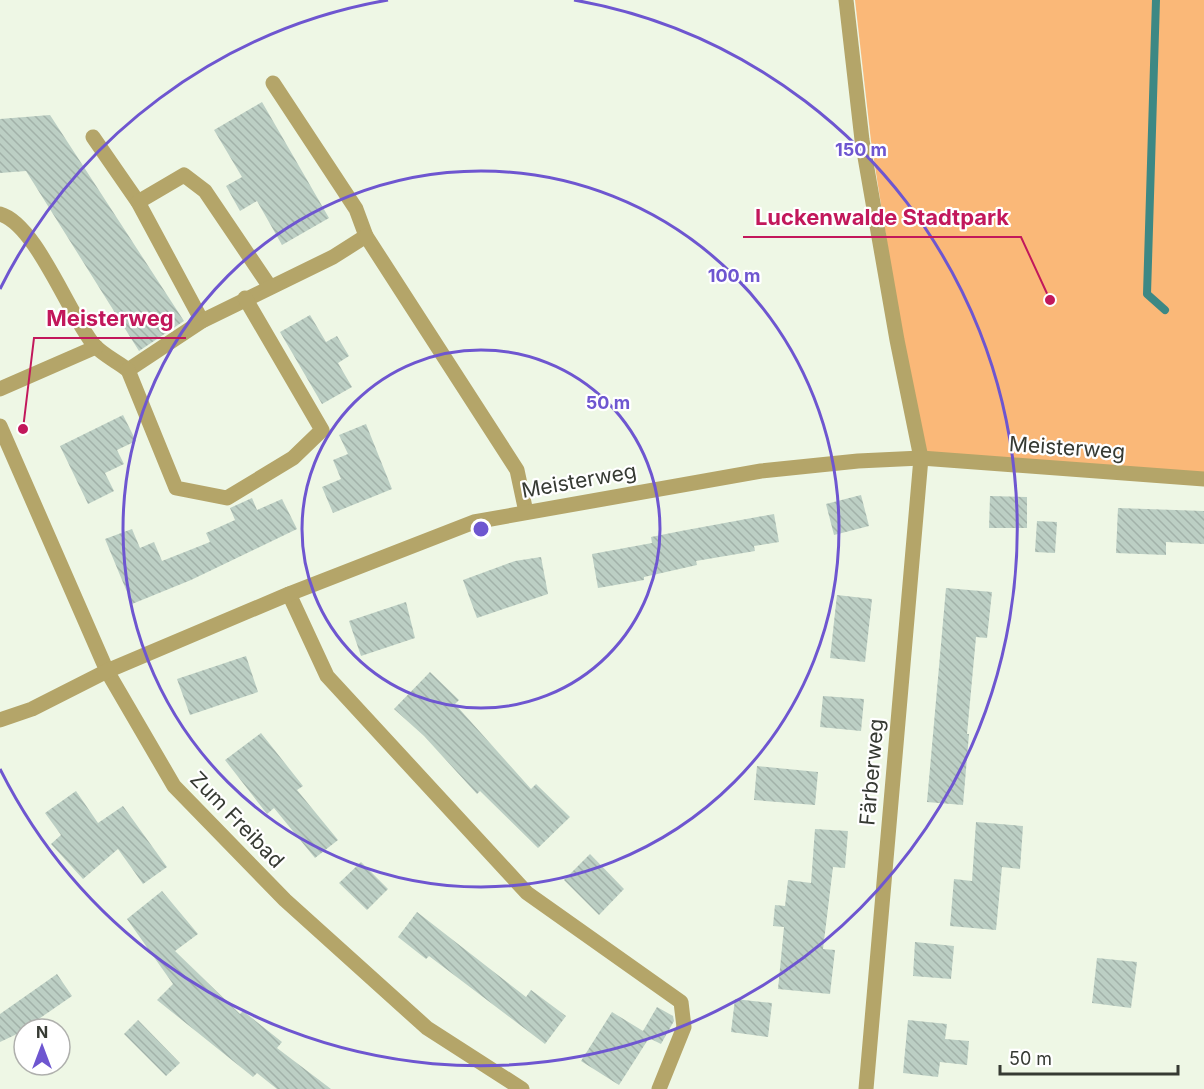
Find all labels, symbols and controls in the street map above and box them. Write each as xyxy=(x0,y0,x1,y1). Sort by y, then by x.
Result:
text: 150 m xyxy=(835,139,887,160)
callout: Luckenwalde Stadtpark xyxy=(743,197,1021,237)
text: Luckenwalde Stadtpark xyxy=(755,204,1009,230)
text: 100 m xyxy=(708,265,760,286)
callout: Meisterweg xyxy=(34,298,186,338)
text: Meisterweg xyxy=(46,305,174,331)
text: 50 m xyxy=(586,392,630,413)
street label: Meisterweg xyxy=(1008,431,1126,464)
street label: Meisterweg xyxy=(519,458,638,503)
centre of rings xyxy=(471,519,491,539)
street label: Färberweg xyxy=(854,718,889,826)
street label: Zum Freibad xyxy=(185,766,290,873)
north arrow xyxy=(12,1017,72,1077)
text: N xyxy=(36,1022,48,1042)
scale bar xyxy=(1000,1038,1178,1076)
text: 50 m xyxy=(1009,1048,1052,1069)

